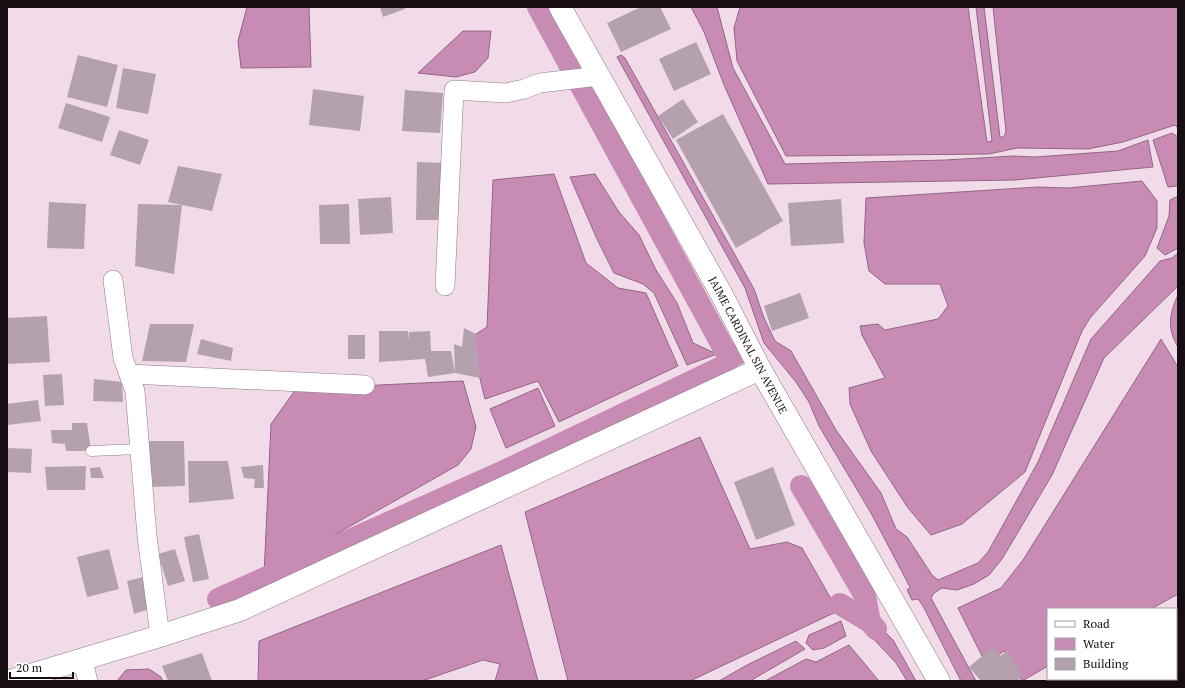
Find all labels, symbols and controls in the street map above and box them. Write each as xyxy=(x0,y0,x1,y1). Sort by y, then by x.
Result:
street label: JAIME CARDINAL SIN AVENUE xyxy=(706,274,790,416)
legend xyxy=(1047,608,1177,680)
text: Road xyxy=(1083,616,1110,631)
text: Water xyxy=(1083,636,1115,651)
scale bar xyxy=(10,654,73,680)
text: Building xyxy=(1083,656,1129,671)
text: 20 m xyxy=(16,660,43,675)

